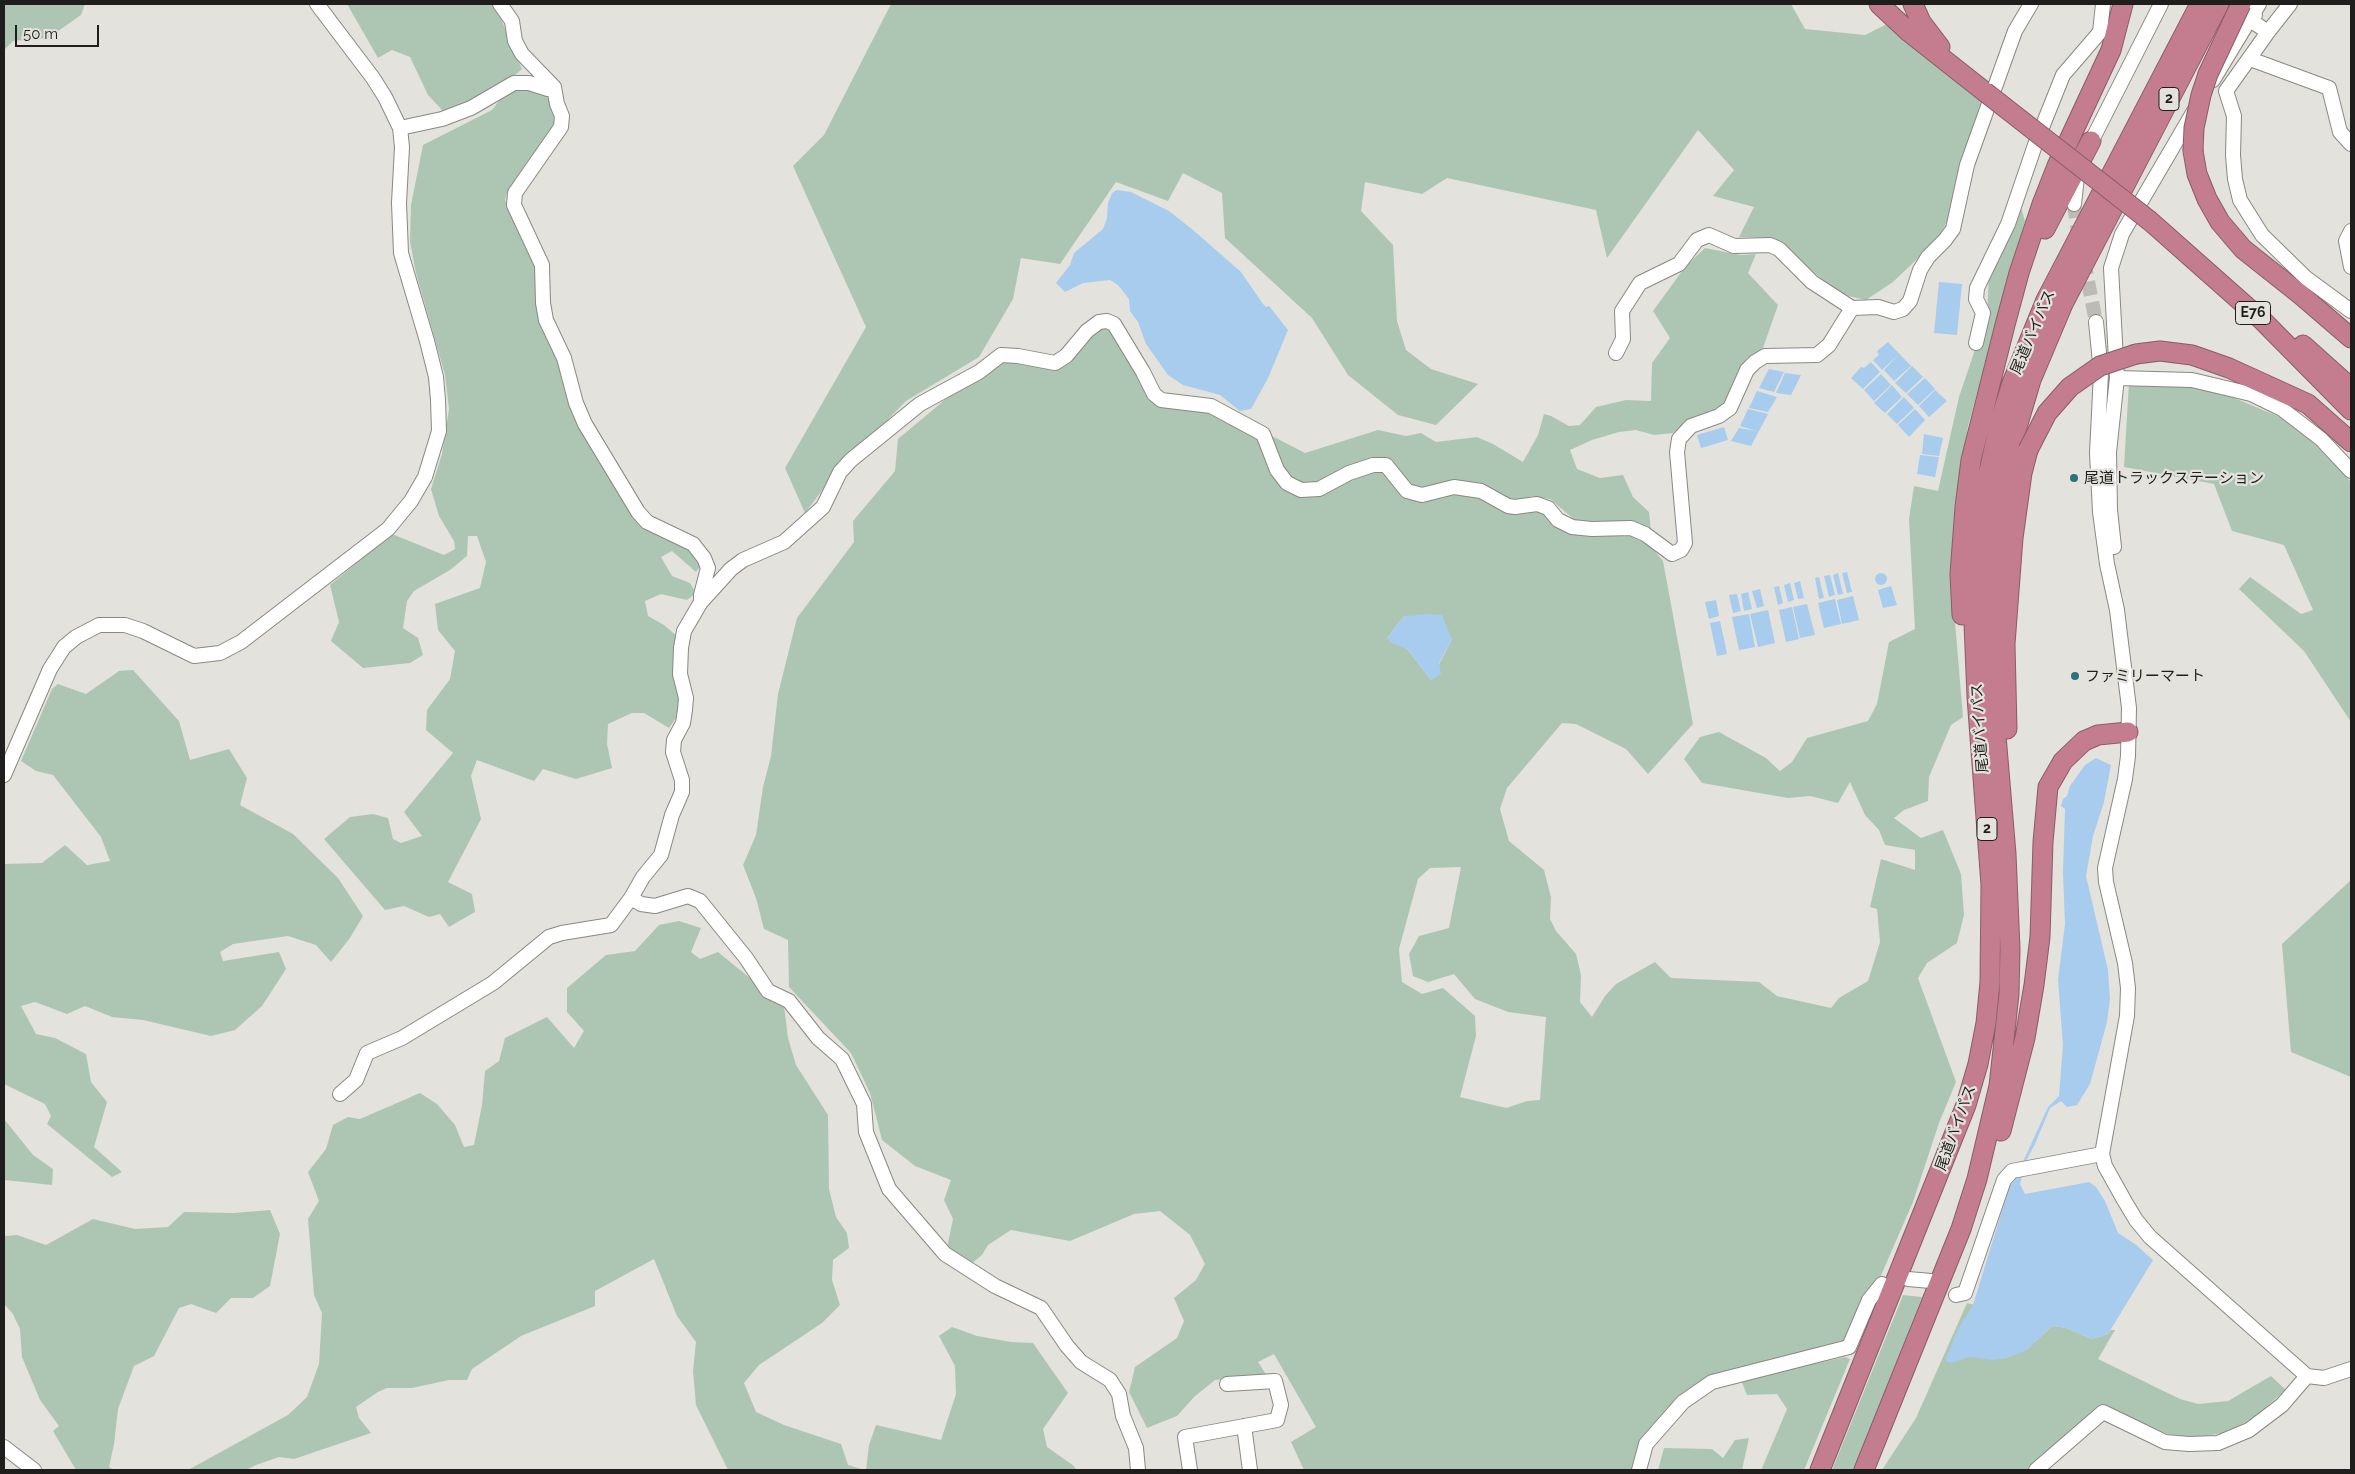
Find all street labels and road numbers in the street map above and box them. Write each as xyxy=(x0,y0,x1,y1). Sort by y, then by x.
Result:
road number: 2 xyxy=(2159,88,2179,110)
street label: 尾道バイパス xyxy=(2007,287,2059,377)
road number: E76 xyxy=(2236,302,2270,324)
street label: 尾道バイパス xyxy=(1968,682,1992,774)
road number: 2 xyxy=(1977,818,1997,841)
street label: 尾道バイパス xyxy=(1932,1083,1980,1173)

